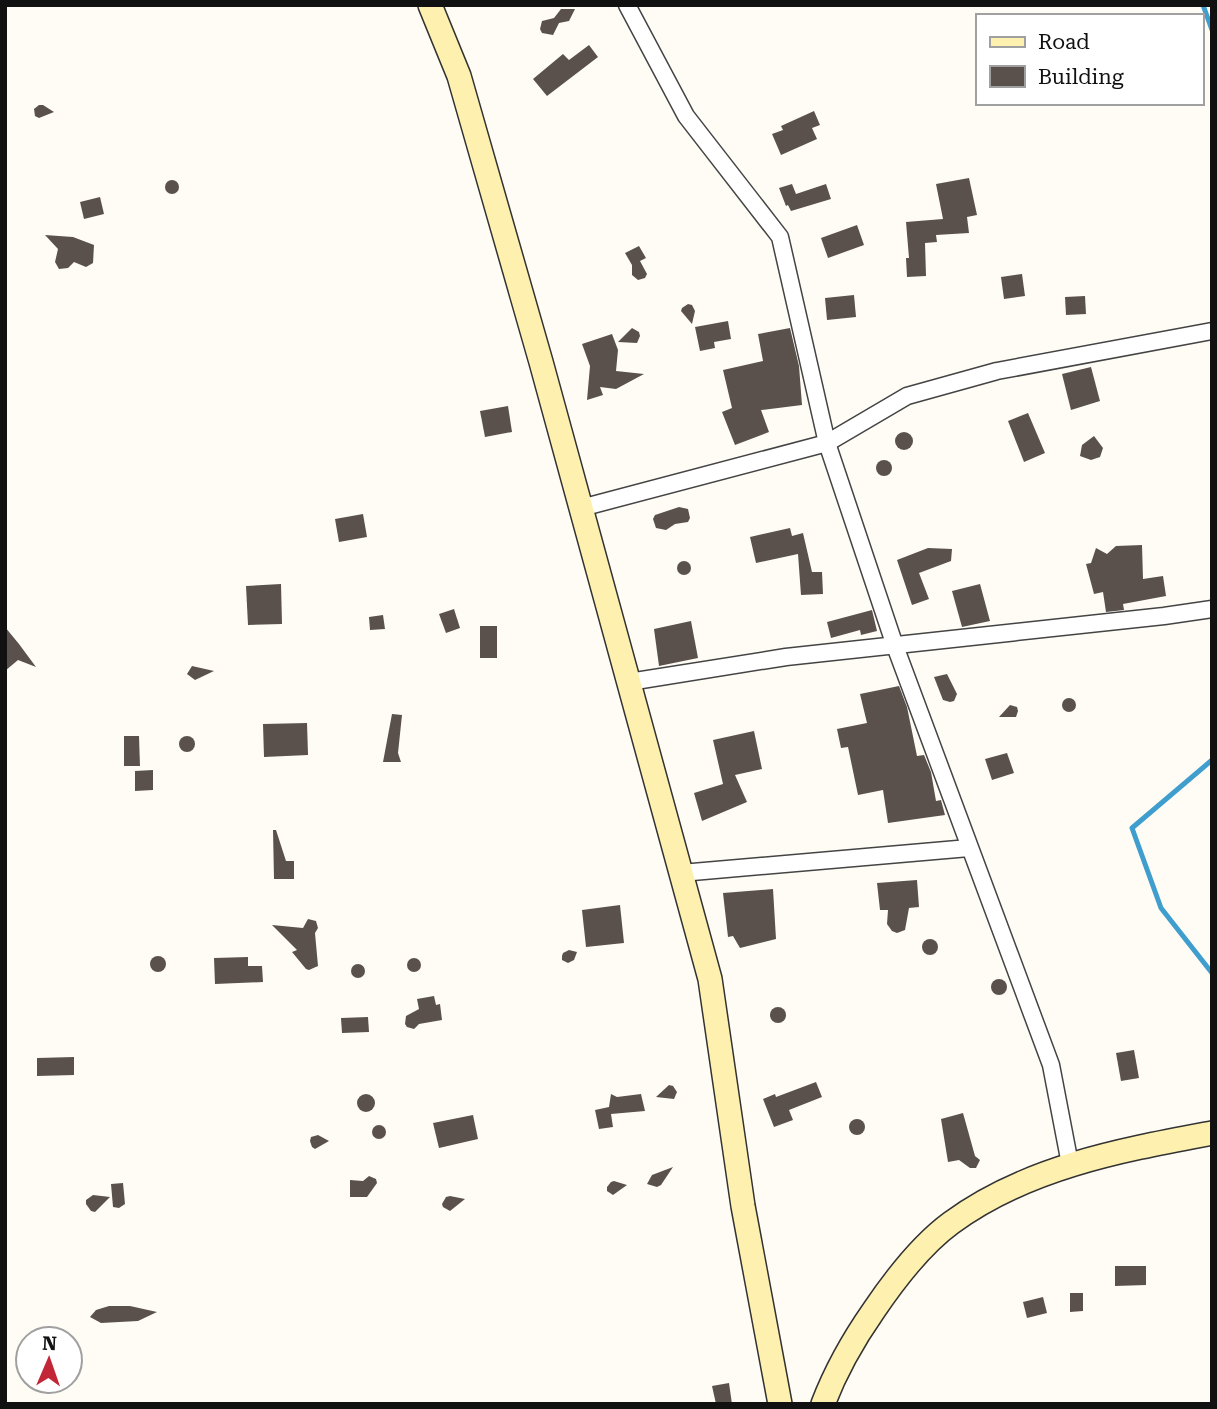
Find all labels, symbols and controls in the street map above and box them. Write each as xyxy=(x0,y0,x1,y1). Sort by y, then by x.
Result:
legend xyxy=(976,14,1203,105)
text: Road xyxy=(1038,30,1090,54)
text: Building xyxy=(1038,65,1124,89)
north arrow xyxy=(14,1325,84,1395)
text: N xyxy=(42,1332,58,1355)

